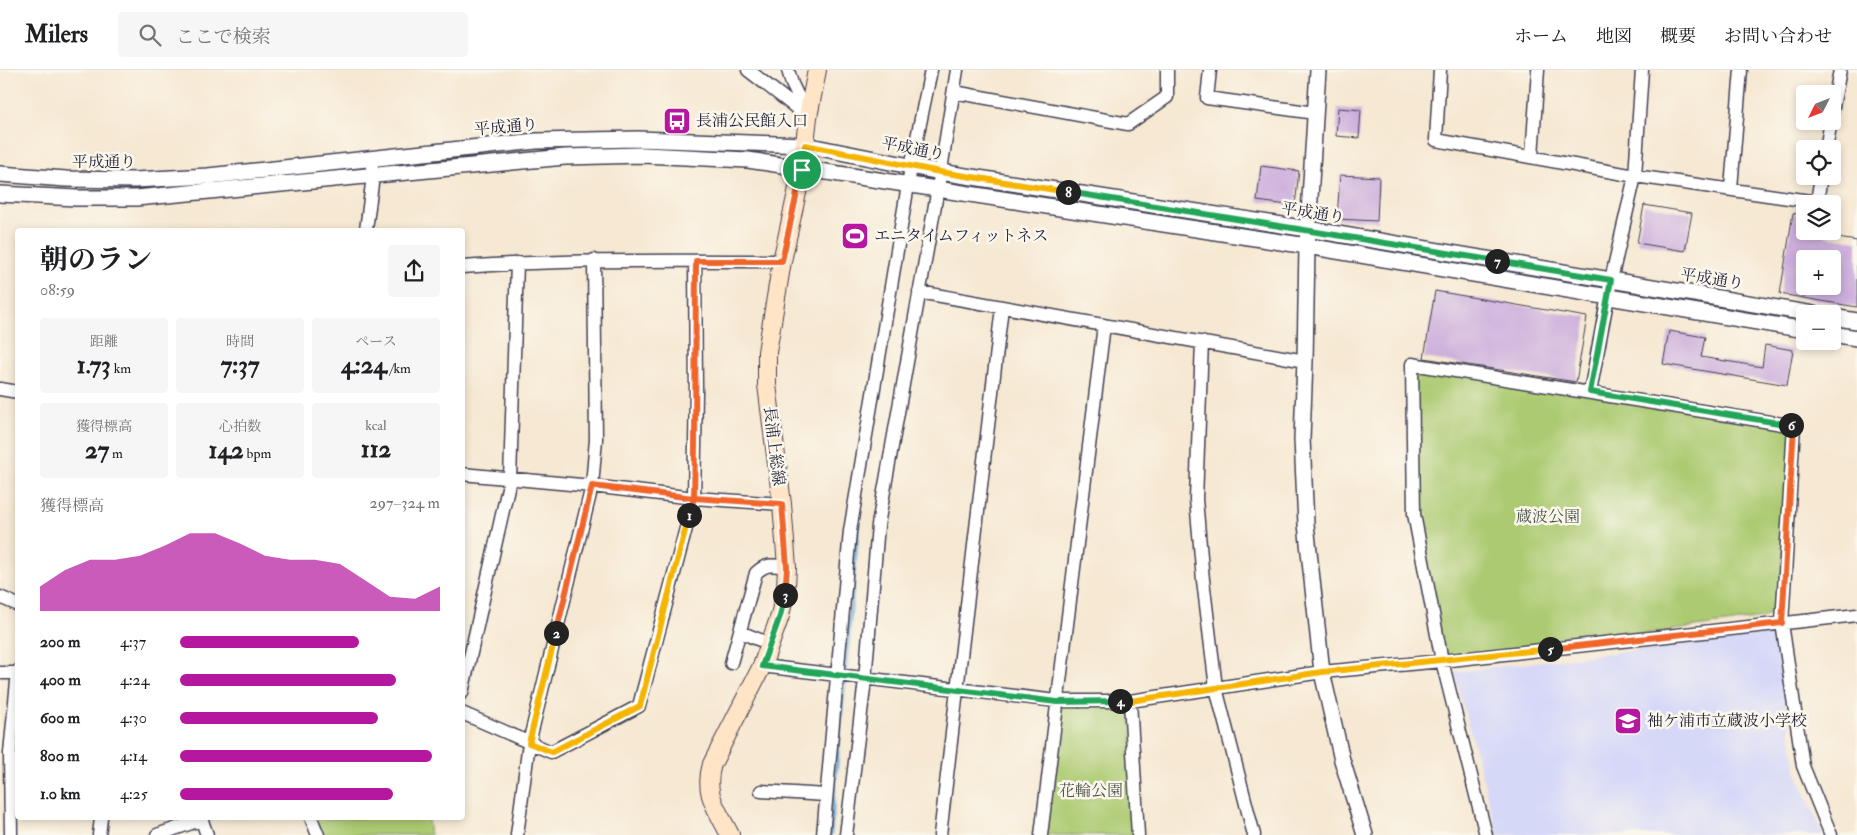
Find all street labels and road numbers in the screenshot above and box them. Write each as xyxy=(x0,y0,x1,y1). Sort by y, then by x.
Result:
street label: 平成通り xyxy=(473,114,539,140)
street label: 平成通り xyxy=(880,133,946,165)
street label: 平成通り xyxy=(72,152,136,172)
street label: 平成通り xyxy=(1280,198,1346,228)
street label: 平成通り xyxy=(1679,264,1745,294)
street label: 長浦上総線 xyxy=(759,405,789,487)

